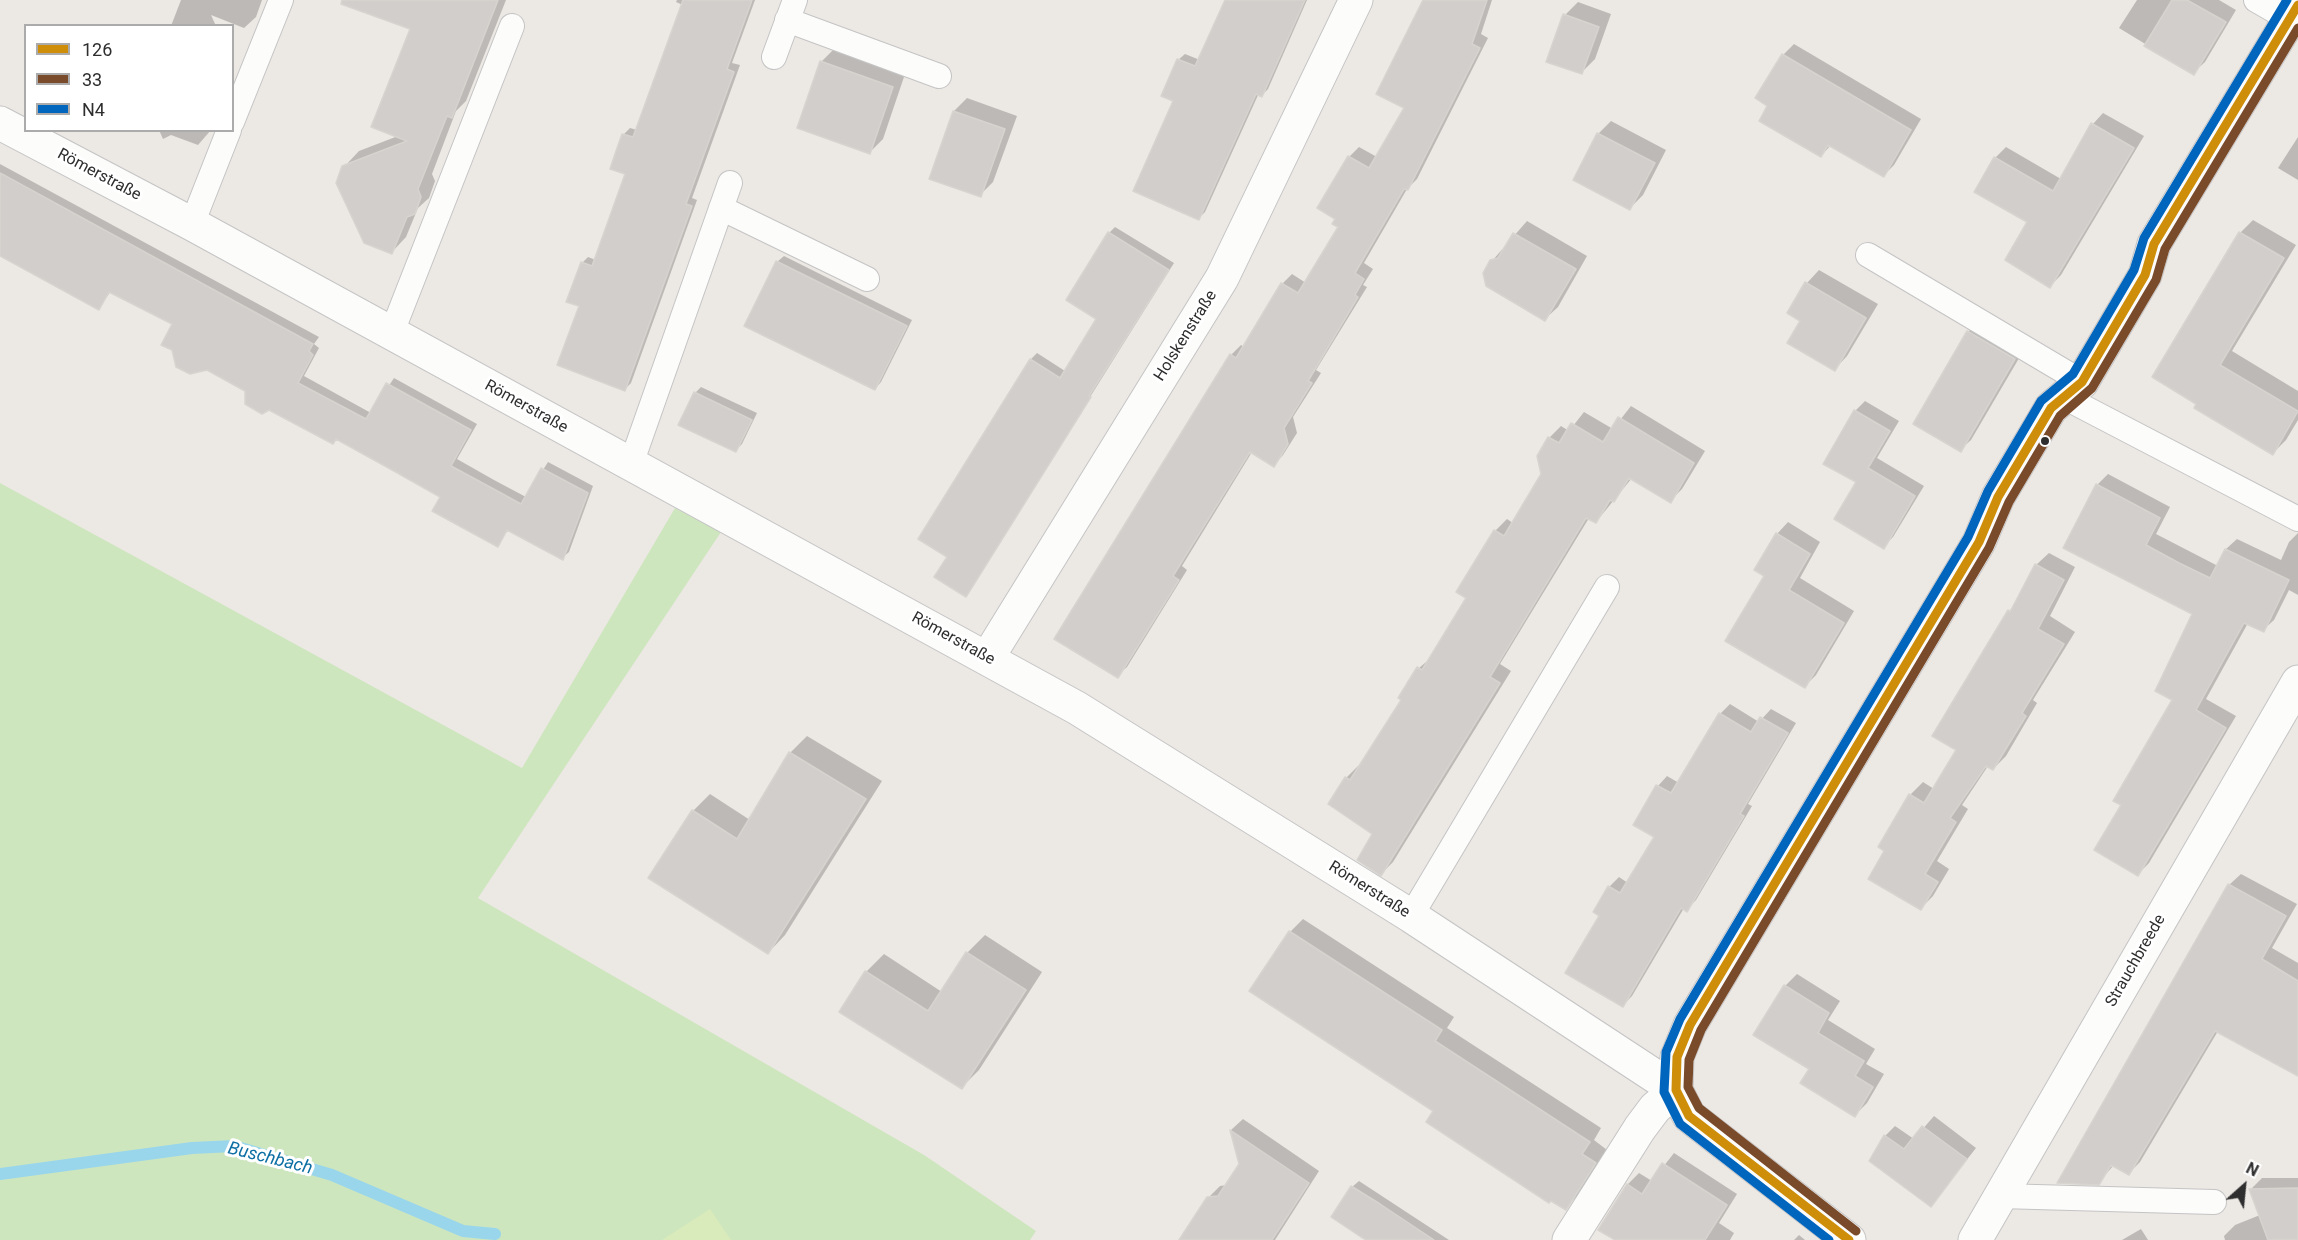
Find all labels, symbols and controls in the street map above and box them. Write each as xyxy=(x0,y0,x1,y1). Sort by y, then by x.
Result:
legend xyxy=(24,24,234,132)
text: 126 xyxy=(82,39,112,60)
text: 33 xyxy=(82,69,102,90)
text: N4 xyxy=(82,99,105,120)
street label: Römerstraße xyxy=(54,145,144,205)
street label: Holskenstraße xyxy=(1150,287,1222,385)
street label: Römerstraße xyxy=(481,376,571,438)
unlabelled marker xyxy=(2039,435,2051,447)
street label: Römerstraße xyxy=(908,608,998,670)
street label: Römerstraße xyxy=(1325,857,1413,923)
street label: Strauchbreede xyxy=(2102,911,2170,1011)
water label: Buschbach xyxy=(226,1138,314,1180)
north arrow xyxy=(2214,1156,2274,1216)
text: N xyxy=(2243,1158,2262,1181)

